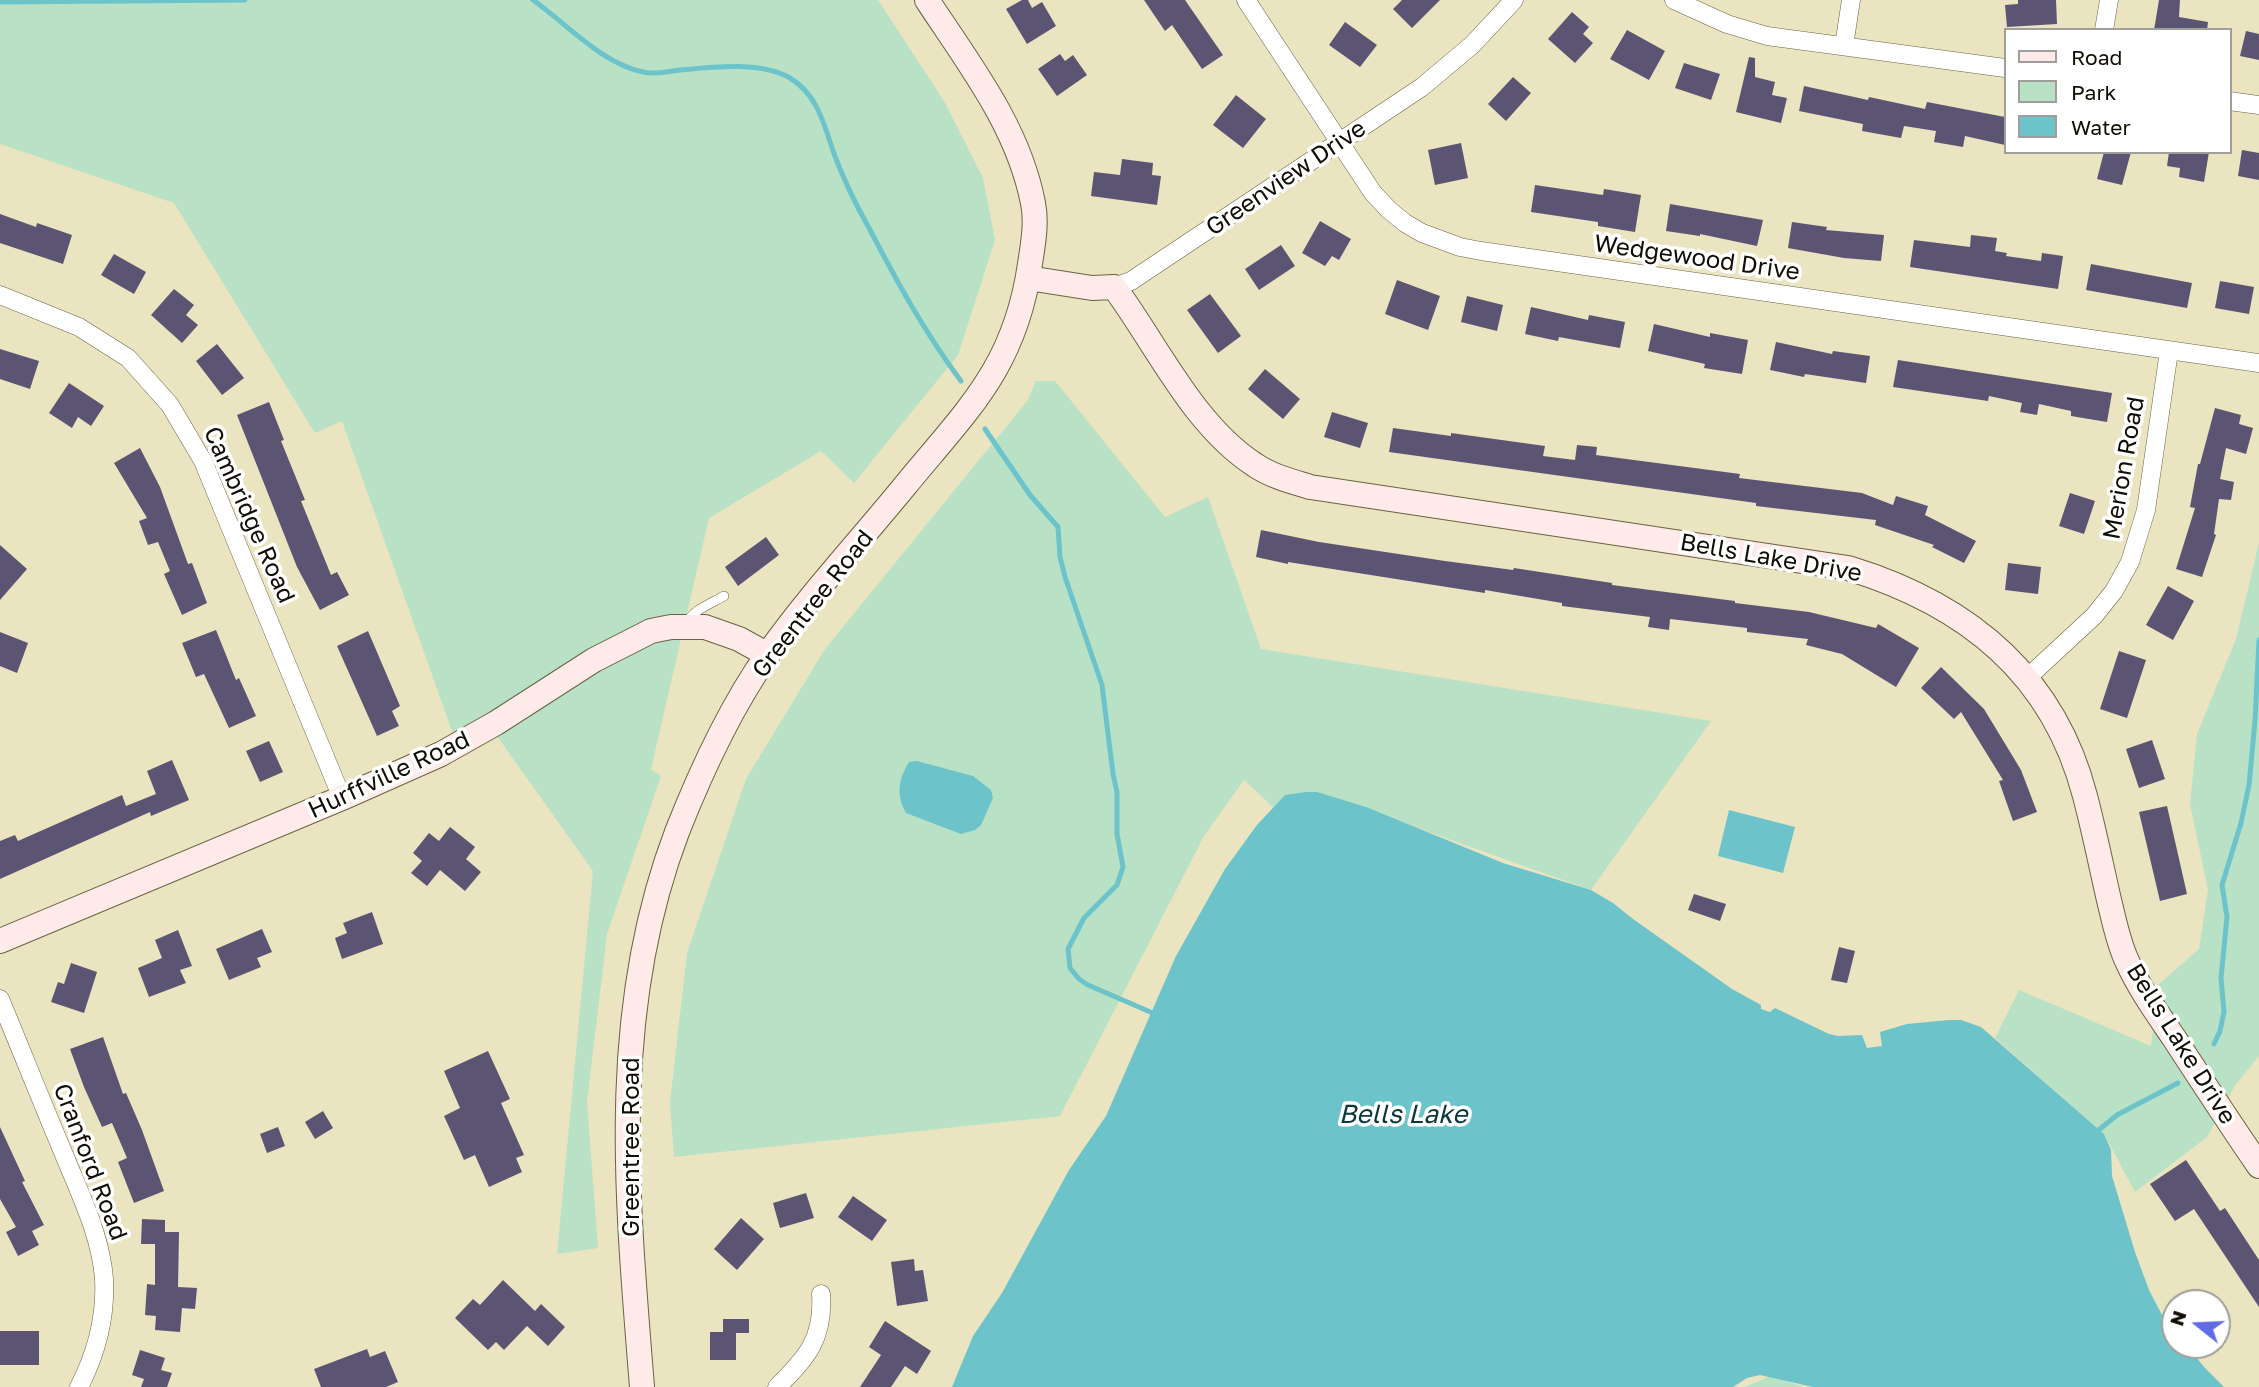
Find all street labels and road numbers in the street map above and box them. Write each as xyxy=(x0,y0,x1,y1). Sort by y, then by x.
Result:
street label: Greenview Drive xyxy=(1201,114,1371,242)
street label: Wedgewood Drive xyxy=(1592,229,1802,287)
street label: Merion Road xyxy=(2097,394,2151,542)
street label: Cambridge Road xyxy=(197,422,301,608)
street label: Greentree Road xyxy=(746,524,880,684)
street label: Bells Lake Drive xyxy=(1678,528,1864,588)
street label: Hurffville Road xyxy=(304,725,474,825)
street label: Bells Lake Drive xyxy=(2120,958,2242,1130)
street label: Greentree Road xyxy=(617,1057,645,1237)
street label: Cranford Road xyxy=(47,1080,133,1244)

